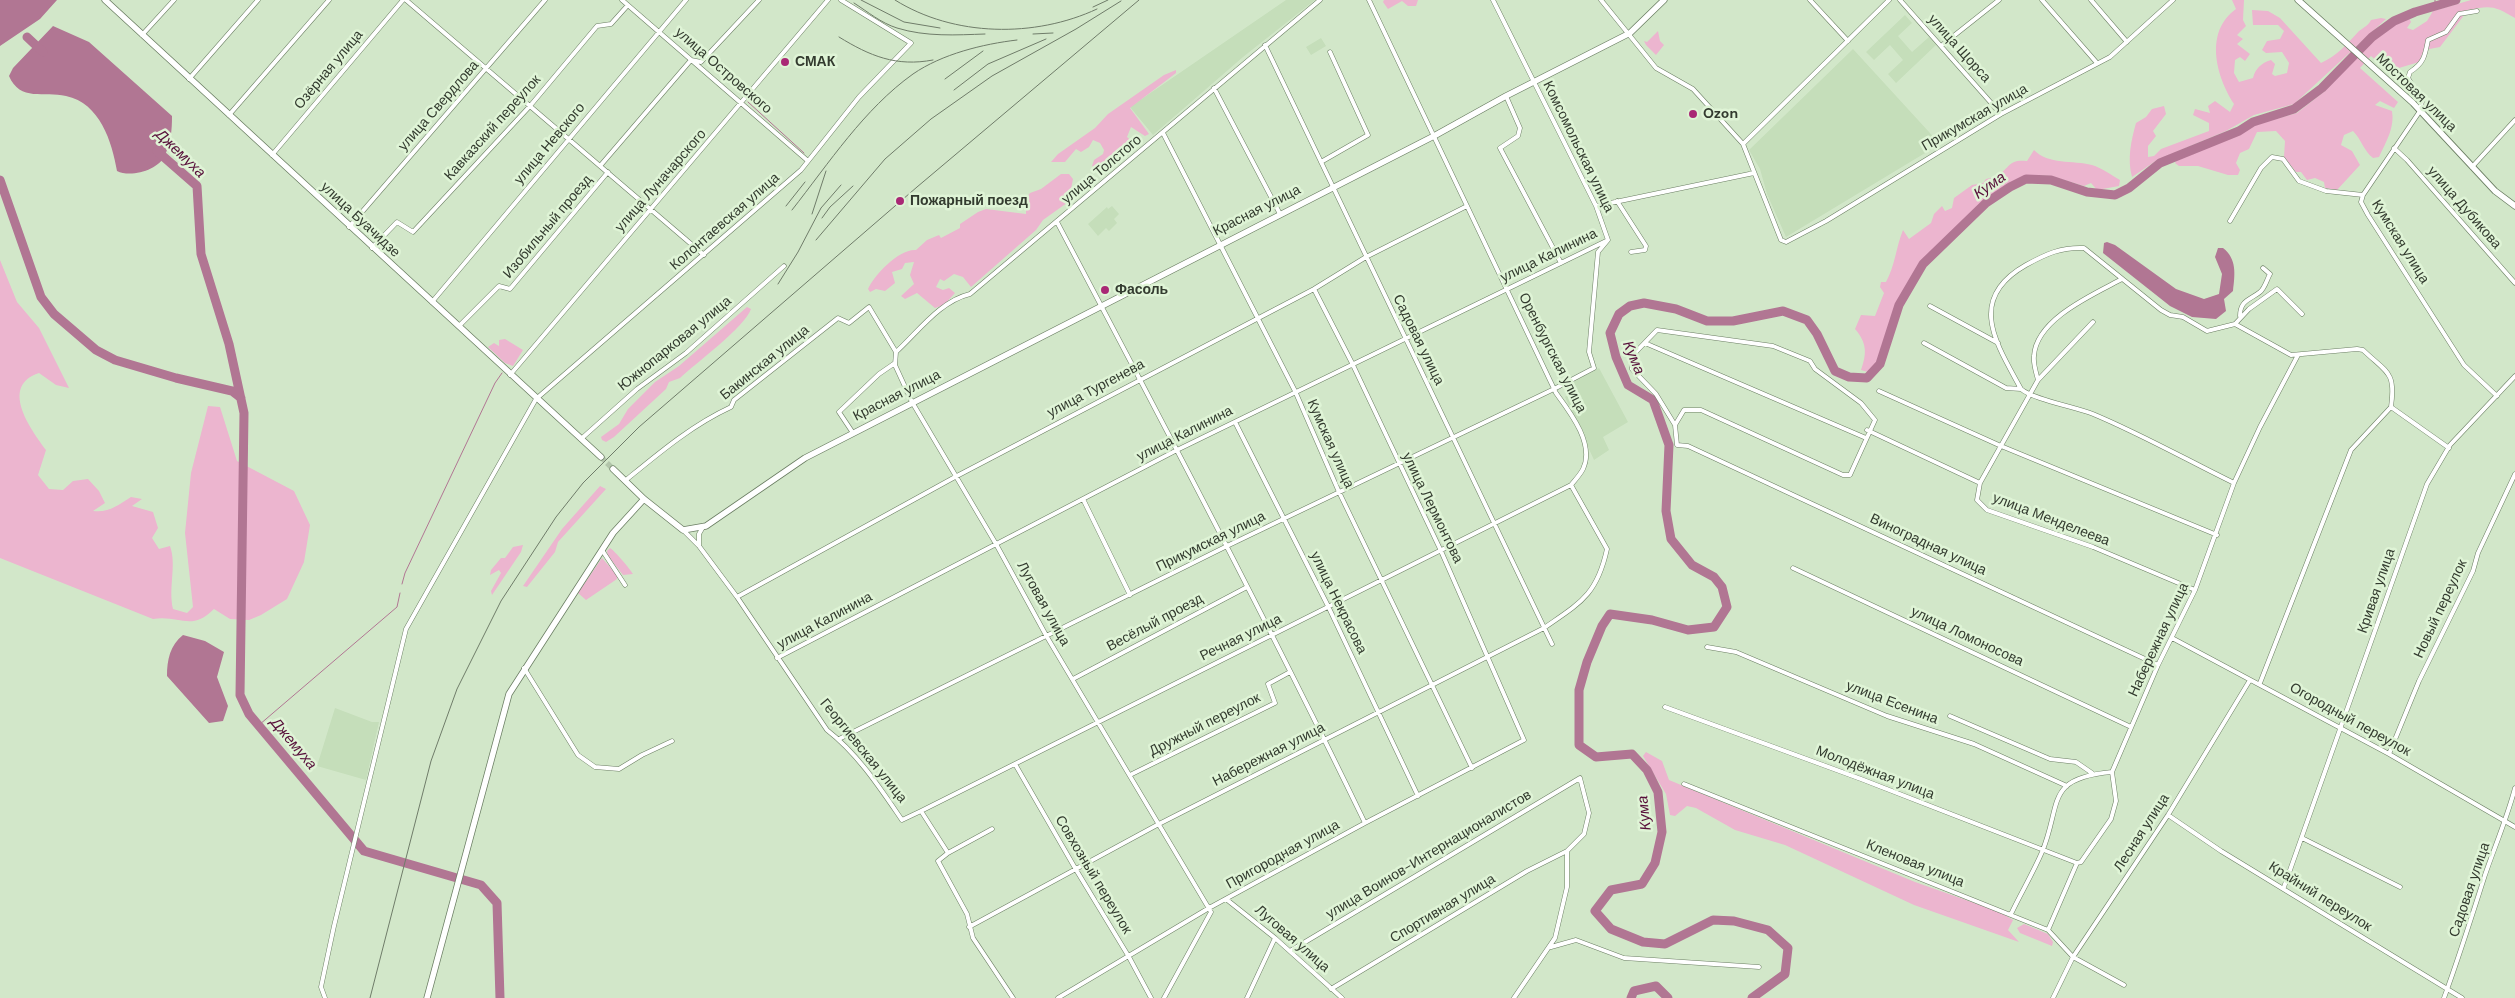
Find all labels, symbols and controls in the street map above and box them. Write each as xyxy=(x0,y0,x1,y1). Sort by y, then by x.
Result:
street label: улица Щорса xyxy=(1924,12,1994,86)
street label: улица Островского xyxy=(671,24,775,118)
street label: Озёрная улица xyxy=(291,27,367,113)
street label: Мостовая улица xyxy=(2372,50,2460,136)
place label: СМАК xyxy=(795,54,835,70)
marker: СМАК xyxy=(779,56,791,68)
street label: улица Свердлова xyxy=(395,57,483,155)
street label: Кавказский переулок xyxy=(441,72,545,184)
street label: Комсомольская улица xyxy=(1539,79,1617,215)
street label: Прикумская улица xyxy=(1919,81,2031,155)
street label: улица Невского xyxy=(511,100,589,188)
place label: Ozon xyxy=(1703,106,1738,122)
marker: Ozon xyxy=(1687,108,1699,120)
water label: Джемуха xyxy=(151,126,209,182)
street label: улица Луначарского xyxy=(612,126,710,236)
street label: улица Толстого xyxy=(1059,132,1145,208)
street label: улица Дубикова xyxy=(2424,163,2504,253)
water label: Кума xyxy=(1971,169,2009,203)
street label: Колонтаевская улица xyxy=(667,170,783,274)
street label: Изобильный проезд xyxy=(500,172,596,282)
street label: улица Буачидзе xyxy=(317,179,403,261)
street label: Красная улица xyxy=(1210,182,1304,240)
place label: Пожарный поезд xyxy=(910,193,1028,209)
marker: Пожарный поезд xyxy=(894,195,906,207)
street label: Кумская улица xyxy=(2368,197,2432,287)
street label: улица Калинина xyxy=(1498,225,1600,287)
place label: Фасоль xyxy=(1115,282,1168,298)
marker: Фасоль xyxy=(1099,284,1111,296)
street label: Оренбургская улица xyxy=(1514,290,1590,416)
street label: Садовая улица xyxy=(1389,292,1447,388)
street label: Южнопарковая улица xyxy=(615,293,735,395)
street label: Бакинская улица xyxy=(717,322,813,404)
water label: Кума xyxy=(1618,338,1648,378)
street label: улица Тургенева xyxy=(1044,356,1148,422)
street label: Красная улица xyxy=(850,367,944,425)
street label: Кумская улица xyxy=(1303,397,1357,491)
street label: улица Калинина xyxy=(1134,403,1236,465)
street label: улица Лермонтова xyxy=(1398,450,1466,566)
street label: улица Менделеева xyxy=(1990,490,2112,550)
street label: Прикумская улица xyxy=(1154,508,1268,576)
street label: Виноградная улица xyxy=(1867,511,1989,579)
street label: Кривая улица xyxy=(2355,546,2399,636)
street label: улица Некрасова xyxy=(1306,549,1370,657)
street label: Новый переулок xyxy=(2411,557,2471,661)
street label: Луговая улица xyxy=(1013,559,1073,649)
street label: Набережная улица xyxy=(2125,580,2193,700)
street label: улица Калинина xyxy=(775,589,875,653)
street label: Весёлый проезд xyxy=(1104,591,1206,655)
street label: улица Ломоносова xyxy=(1908,604,2026,670)
street label: Речная улица xyxy=(1197,611,1285,665)
street label: улица Есенина xyxy=(1844,678,1940,728)
street label: Огородный переулок xyxy=(2286,680,2414,760)
street label: Дружный переулок xyxy=(1147,690,1263,760)
street label: Георгиевская улица xyxy=(816,696,910,806)
water label: Джемуха xyxy=(266,714,320,774)
street label: Набережная улица xyxy=(1210,719,1328,791)
street label: Молодёжная улица xyxy=(1813,743,1937,803)
street label: улица Воинов-Интернационалистов xyxy=(1323,787,1535,923)
street label: Лесная улица xyxy=(2111,791,2173,875)
water label: Кума xyxy=(1634,795,1656,831)
street label: Совхозный переулок xyxy=(1051,813,1135,937)
street label: Пригородная улица xyxy=(1223,817,1343,893)
street label: Кленовая улица xyxy=(1863,837,1967,891)
street label: Садовая улица xyxy=(2446,841,2494,939)
street label: Крайний переулок xyxy=(2265,859,2375,935)
street label: Спортивная улица xyxy=(1387,871,1499,947)
street label: Луговая улица xyxy=(1251,902,1333,976)

